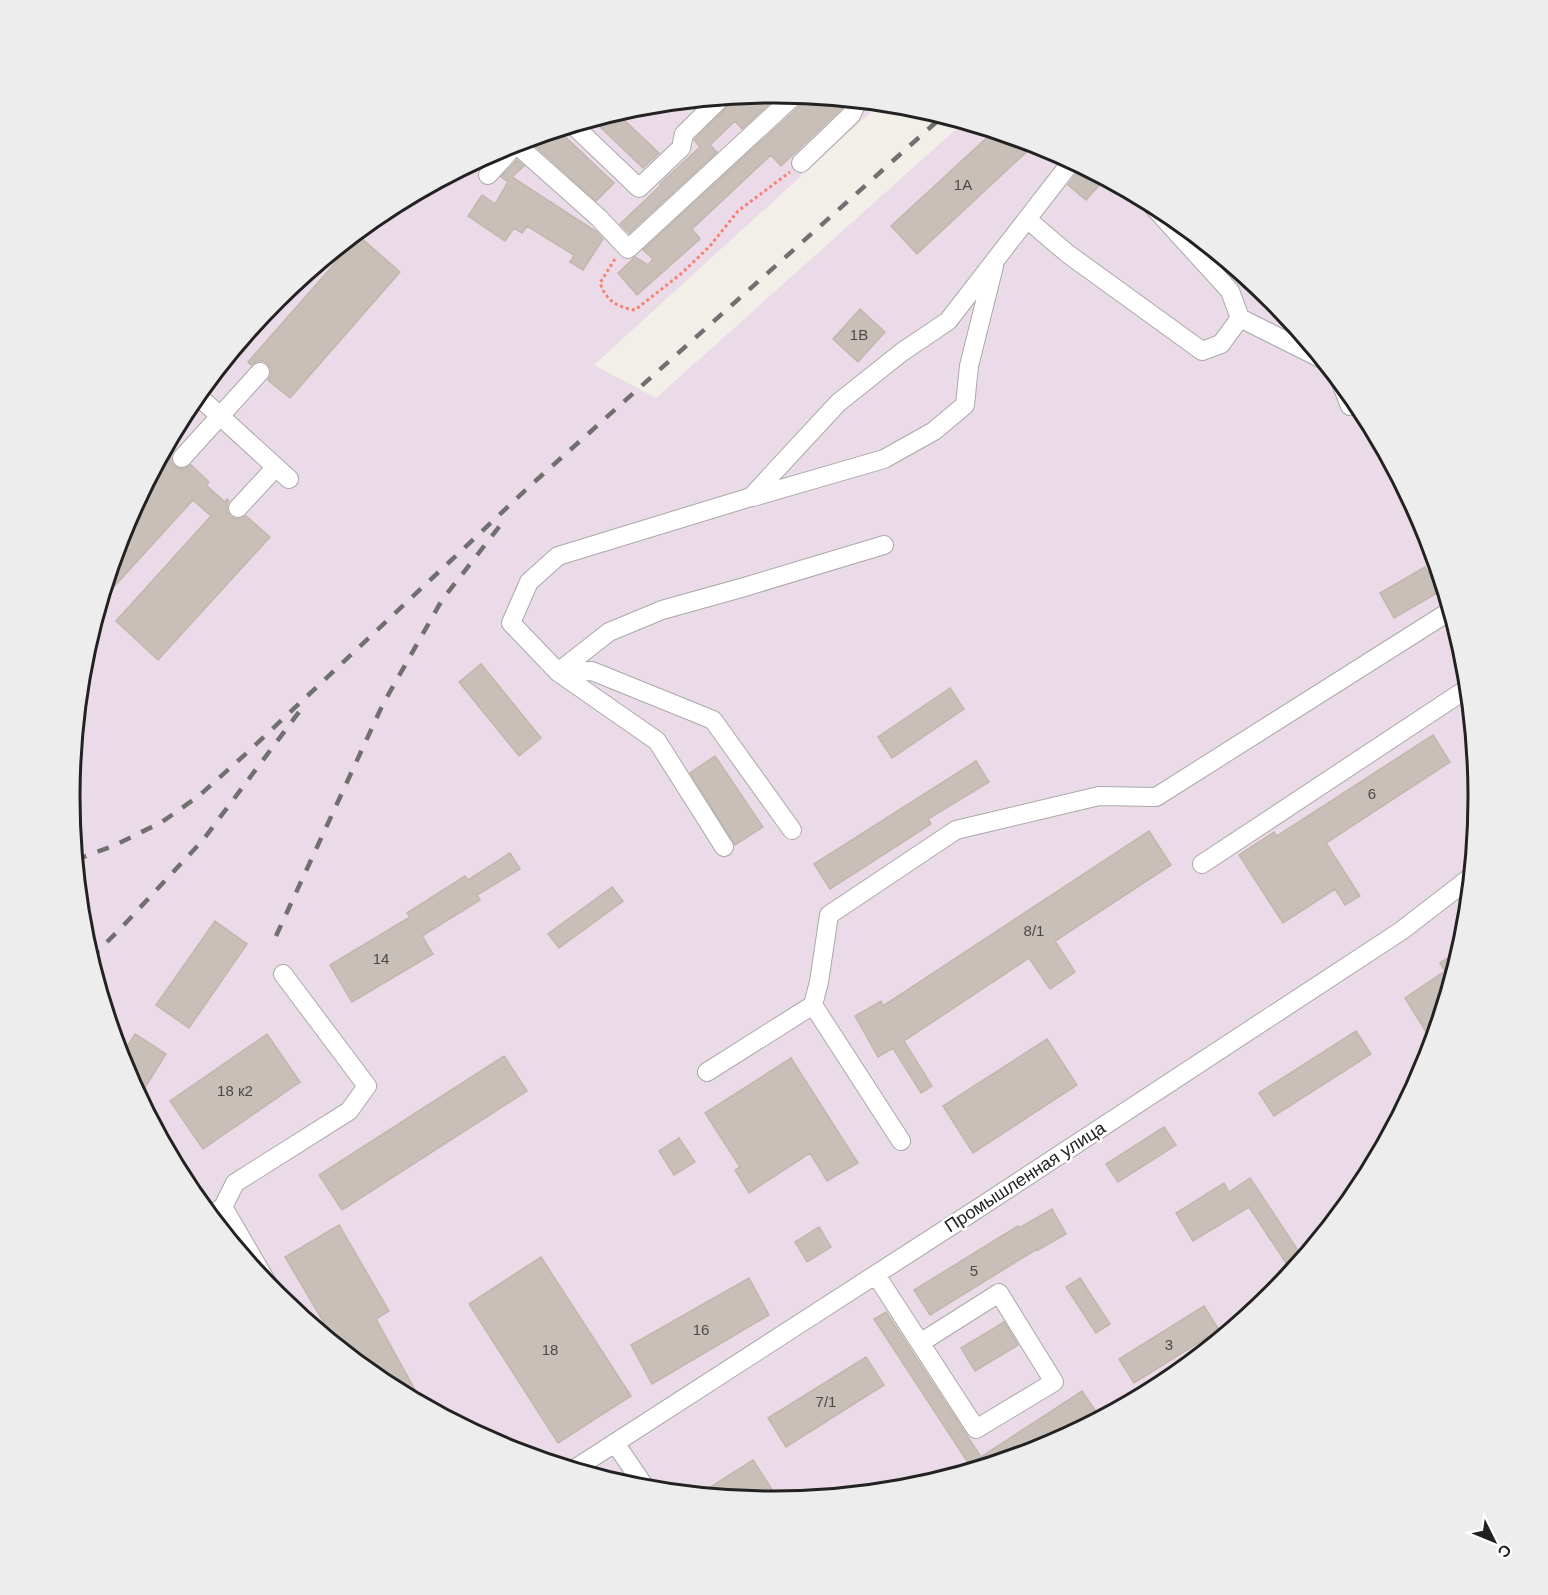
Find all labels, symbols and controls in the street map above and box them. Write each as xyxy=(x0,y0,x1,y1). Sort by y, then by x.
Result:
house number: 1А xyxy=(954,176,972,193)
house number: 1В xyxy=(850,326,868,343)
house number: 6 xyxy=(1368,785,1376,802)
house number: 8/1 xyxy=(1024,922,1044,939)
house number: 14 xyxy=(373,950,389,967)
house number: 18 к2 xyxy=(217,1082,253,1099)
street label: Промышленная улица xyxy=(941,1117,1110,1236)
house number: 5 xyxy=(970,1262,978,1279)
house number: 16 xyxy=(693,1321,709,1338)
house number: 3 xyxy=(1165,1336,1173,1353)
house number: 18 xyxy=(542,1341,558,1358)
house number: 7/1 xyxy=(816,1393,836,1410)
north arrow xyxy=(1464,1511,1524,1571)
text: С xyxy=(1494,1541,1515,1561)

